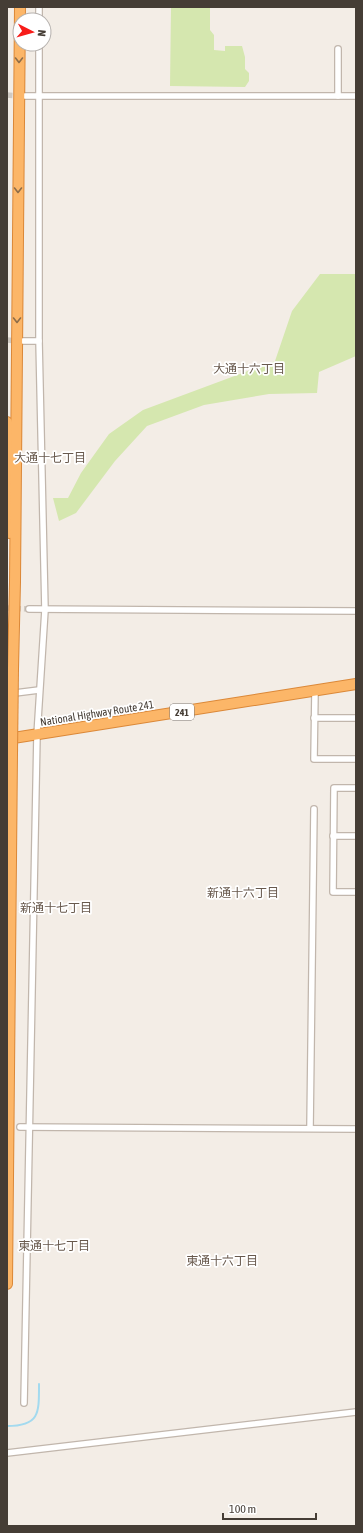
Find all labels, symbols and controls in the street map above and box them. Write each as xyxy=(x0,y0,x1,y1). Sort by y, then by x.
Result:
north arrow xyxy=(12,12,52,52)
text: N xyxy=(36,29,48,37)
one-way arrow xyxy=(15,57,24,63)
one-way arrow xyxy=(14,187,23,193)
one-way arrow xyxy=(13,317,22,323)
district label: 大通十六丁目 xyxy=(213,362,285,376)
district label: 大通十七丁目 xyxy=(14,451,86,465)
street label: National Highway Route 241 xyxy=(39,698,155,728)
road number: 241 xyxy=(170,704,194,720)
district label: 新通十六丁目 xyxy=(207,886,279,900)
district label: 新通十七丁目 xyxy=(20,901,92,915)
district label: 東通十七丁目 xyxy=(18,1239,90,1253)
district label: 東通十六丁目 xyxy=(186,1254,258,1268)
scale bar xyxy=(223,1495,316,1521)
text: 100 m xyxy=(229,1502,256,1516)

